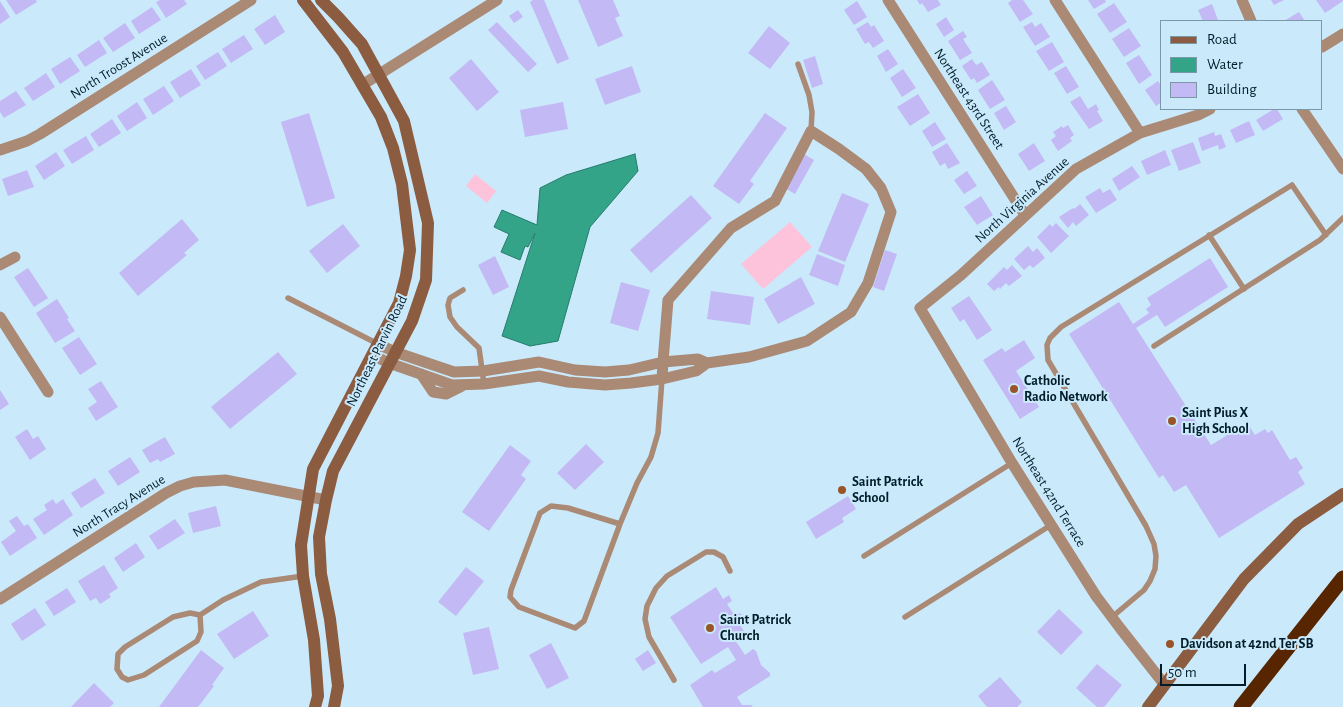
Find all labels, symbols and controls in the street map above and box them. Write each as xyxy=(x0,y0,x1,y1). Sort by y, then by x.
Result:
legend xyxy=(1160,20,1323,110)
street label: North Troost Avenue xyxy=(67,29,171,103)
text: Road xyxy=(1207,32,1237,47)
street label: Northeast 43rd Street xyxy=(930,45,1008,153)
text: Water xyxy=(1207,57,1243,72)
text: Building xyxy=(1207,82,1257,97)
street label: North Virginia Avenue xyxy=(971,153,1073,247)
street label: Northeast Parvin Road xyxy=(343,293,411,409)
place label: Catholic Radio Network xyxy=(1024,373,1108,406)
marker: Catholic Radio Network xyxy=(1008,383,1020,395)
place label: Saint Pius X High School xyxy=(1182,405,1249,438)
marker: Saint Pius X High School xyxy=(1166,415,1178,427)
street label: Northeast 42nd Terrace xyxy=(1008,434,1090,550)
street label: North Tracy Avenue xyxy=(70,471,168,541)
place label: Saint Patrick School xyxy=(852,474,923,507)
marker: Saint Patrick School xyxy=(836,484,848,496)
place label: Saint Patrick Church xyxy=(720,612,791,644)
marker: Saint Patrick Church xyxy=(704,622,716,634)
place label: Davidson at 42nd Ter SB xyxy=(1180,636,1314,652)
marker: Davidson at 42nd Ter SB xyxy=(1164,638,1176,650)
scale bar xyxy=(1163,654,1249,686)
text: 50 m xyxy=(1168,665,1197,680)

